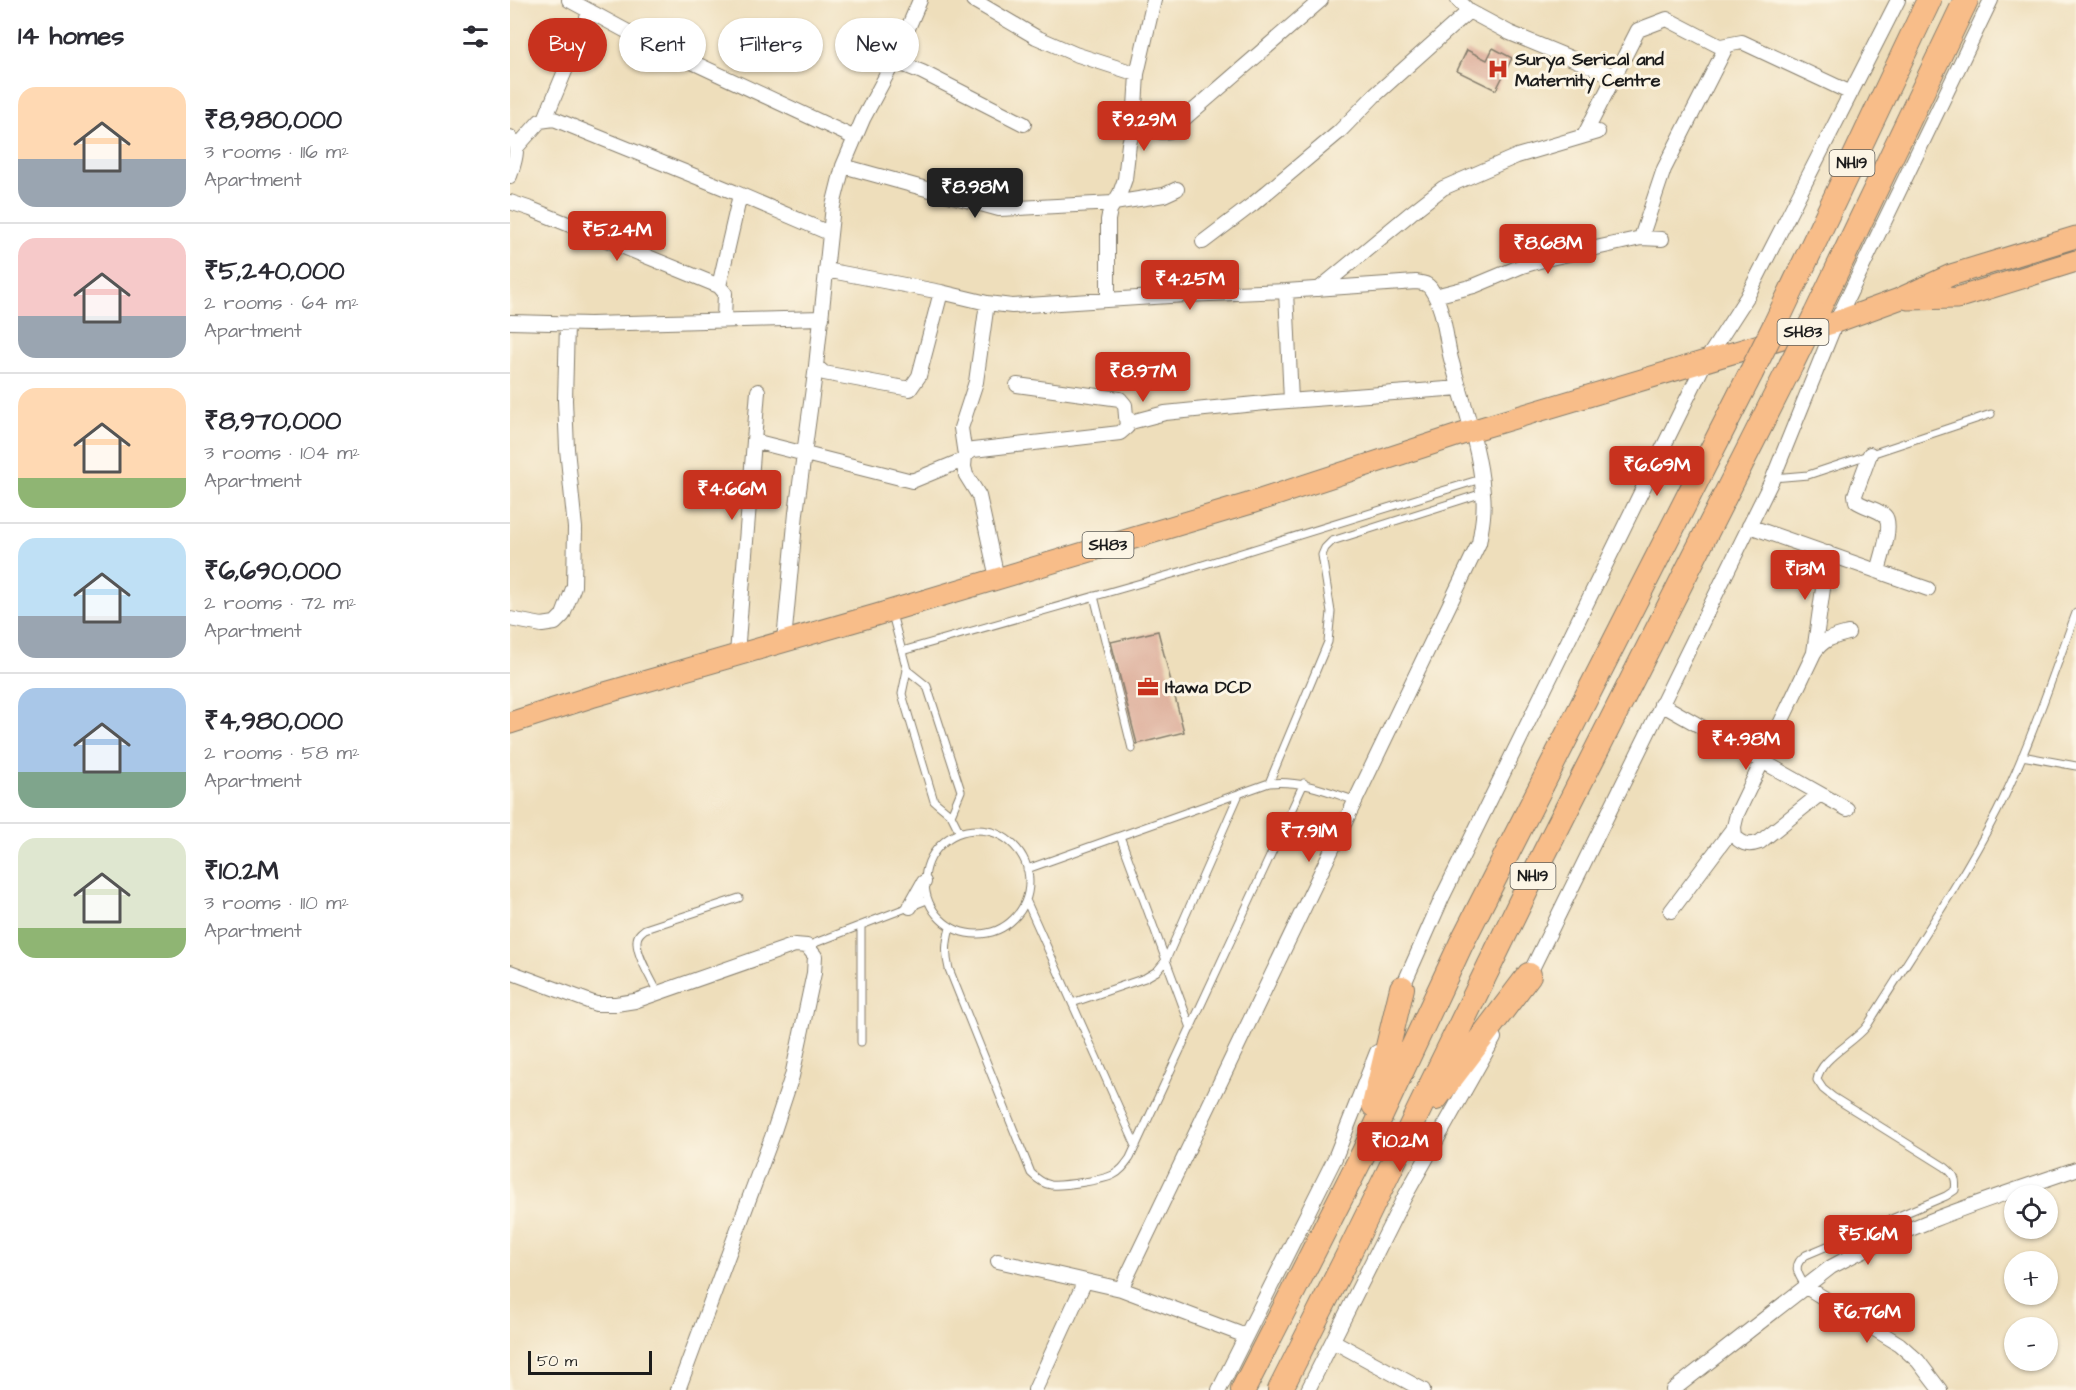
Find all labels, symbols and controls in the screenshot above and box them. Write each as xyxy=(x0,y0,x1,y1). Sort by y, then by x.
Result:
text: 14 homes xyxy=(18,18,124,54)
chip: Buy xyxy=(528,18,607,72)
chip: Rent xyxy=(619,18,706,72)
chip: Filters xyxy=(718,18,823,72)
chip: New xyxy=(835,18,919,72)
icon: filters xyxy=(459,20,492,53)
place label: Surya Serical and Maternity Centre xyxy=(1514,47,1665,94)
hospital icon: Surya Serical and Maternity Centre xyxy=(1486,57,1510,81)
pin: ₹9.29M xyxy=(1095,101,1193,152)
text: ₹8,980,000 xyxy=(204,102,342,138)
text: ₹9.29M xyxy=(1111,106,1177,134)
icon: home xyxy=(66,111,138,183)
text: 3 rooms · 116 m² xyxy=(204,138,349,166)
road number: NH19 xyxy=(1830,150,1874,176)
text: Apartment xyxy=(204,166,302,194)
pin: ₹8.98M xyxy=(926,168,1024,219)
text: ₹8.98M xyxy=(941,173,1009,201)
pin: ₹5.24M xyxy=(568,211,666,262)
text: ₹5.24M xyxy=(582,216,652,244)
pin: ₹8.68M xyxy=(1499,224,1597,275)
text: ₹8.68M xyxy=(1513,229,1583,257)
text: ₹5,240,000 xyxy=(204,253,345,289)
pin: ₹4.25M xyxy=(1141,260,1239,311)
icon: home xyxy=(66,262,138,334)
text: ₹4.25M xyxy=(1155,265,1225,293)
text: 2 rooms · 64 m² xyxy=(204,289,359,317)
text: Apartment xyxy=(204,317,302,345)
road number: SH83 xyxy=(1778,319,1828,345)
pin: ₹8.97M xyxy=(1094,352,1192,403)
text: ₹8.97M xyxy=(1109,357,1177,385)
text: ₹8,970,000 xyxy=(204,403,341,439)
icon: home xyxy=(66,412,138,484)
text: 3 rooms · 104 m² xyxy=(204,439,360,467)
pin: ₹6.69M xyxy=(1608,446,1706,497)
text: ₹6.69M xyxy=(1623,451,1691,479)
text: Apartment xyxy=(204,467,302,495)
pin: ₹4.66M xyxy=(683,470,781,521)
text: ₹4.66M xyxy=(697,475,767,503)
road number: SH83 xyxy=(1082,532,1134,558)
pin: ₹13M xyxy=(1769,550,1841,601)
text: ₹6,690,000 xyxy=(204,553,341,589)
text: ₹13M xyxy=(1785,555,1825,583)
icon: home xyxy=(66,562,138,634)
text: 2 rooms · 72 m² xyxy=(204,589,356,617)
text: Apartment xyxy=(204,617,302,645)
office icon: Itawa DCD xyxy=(1136,675,1160,699)
place label: Itawa DCD xyxy=(1165,675,1251,700)
text: ₹4,980,000 xyxy=(204,703,343,739)
icon: home xyxy=(66,712,138,784)
pin: ₹4.98M xyxy=(1697,720,1795,771)
text: ₹4.98M xyxy=(1712,725,1780,753)
text: 2 rooms · 58 m² xyxy=(204,739,360,767)
text: Apartment xyxy=(204,767,302,795)
pin: ₹7.91M xyxy=(1260,812,1358,863)
text: ₹7.91M xyxy=(1280,817,1338,845)
text: ₹10.2M xyxy=(204,853,279,889)
icon: home xyxy=(66,862,138,934)
road number: NH19 xyxy=(1510,863,1556,889)
text: 3 rooms · 110 m² xyxy=(204,889,349,917)
text: Apartment xyxy=(204,917,302,945)
pin: ₹10.2M xyxy=(1351,1122,1449,1173)
text: ₹10.2M xyxy=(1371,1127,1429,1155)
map controls xyxy=(2004,1185,2058,1371)
button: locate xyxy=(2004,1185,2058,1239)
pin: ₹5.16M xyxy=(1819,1215,1917,1266)
text: ₹5.16M xyxy=(1838,1220,1898,1248)
button: + xyxy=(2004,1251,2058,1305)
pin: ₹6.76M xyxy=(1818,1293,1916,1344)
text: ₹6.76M xyxy=(1833,1298,1901,1326)
button: − xyxy=(2004,1317,2058,1371)
scale bar xyxy=(528,1348,652,1376)
text: 50 m xyxy=(537,1350,577,1372)

